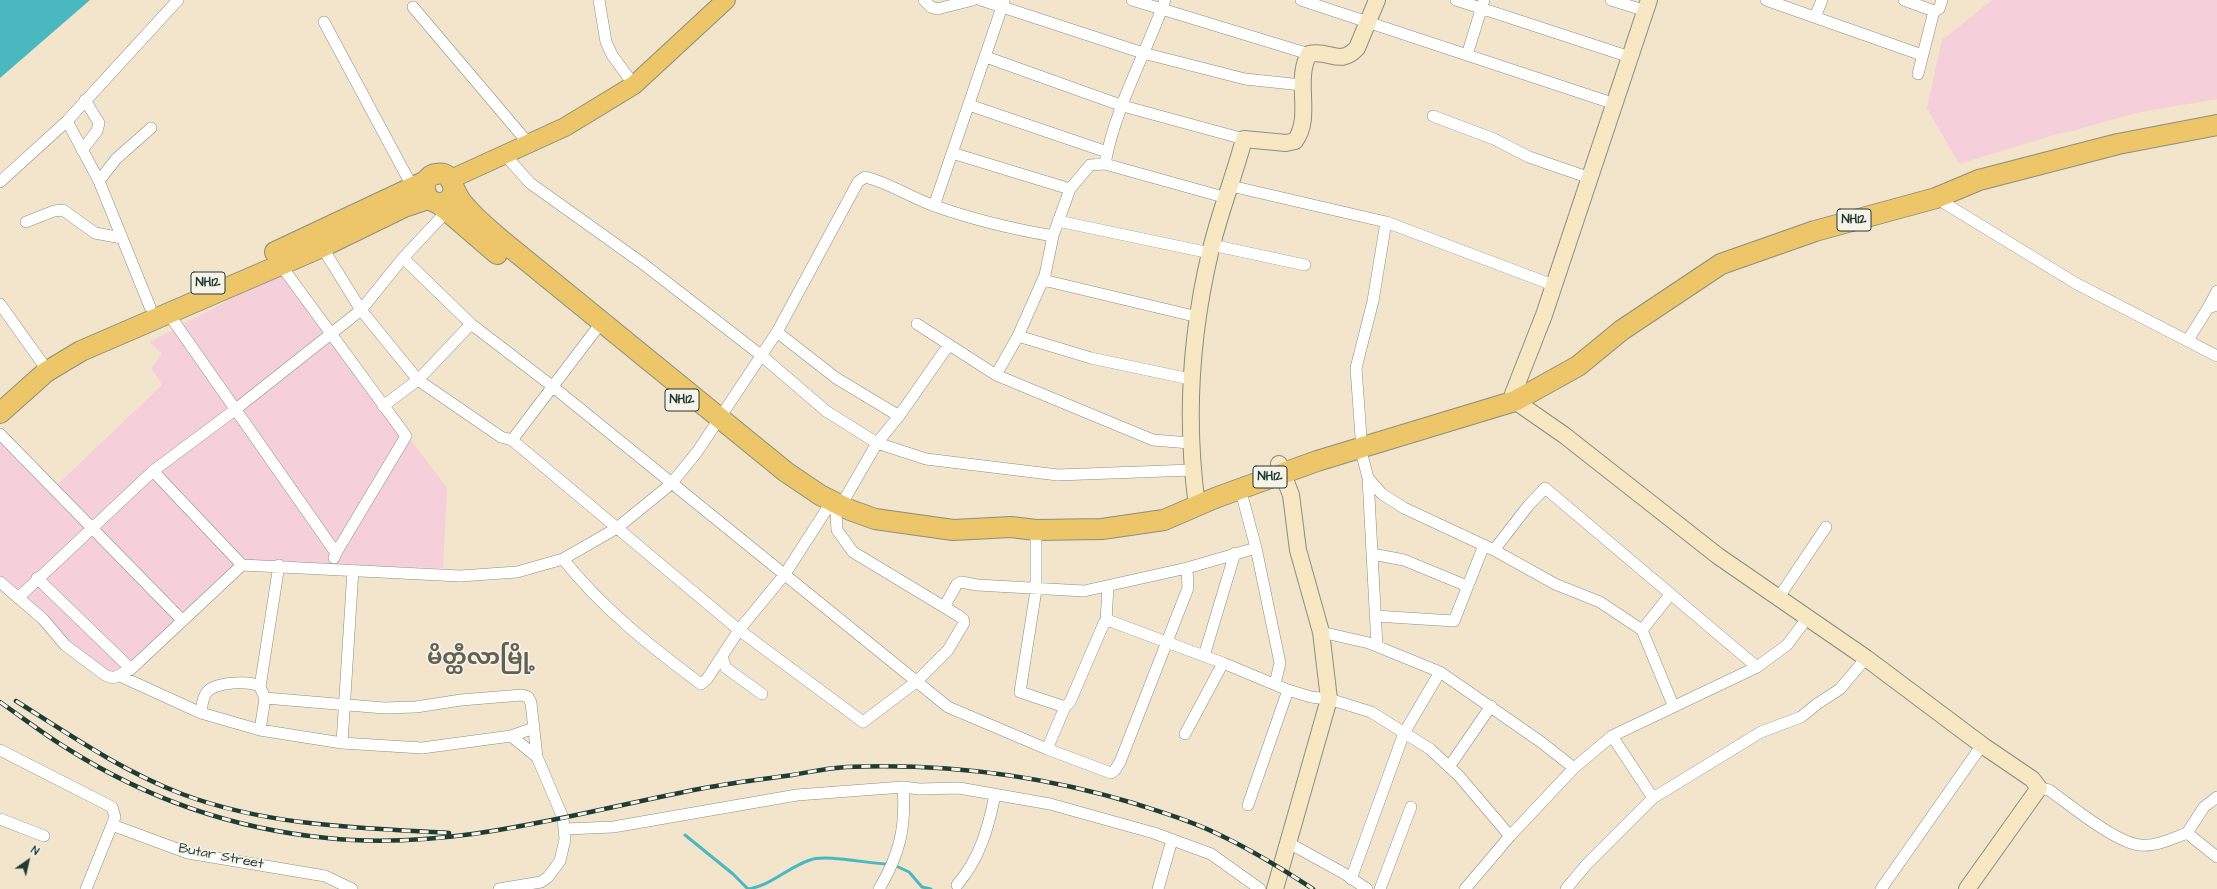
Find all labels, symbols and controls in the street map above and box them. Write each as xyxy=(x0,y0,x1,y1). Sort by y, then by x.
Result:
road number: NH12 xyxy=(1837,209,1871,231)
road number: NH12 xyxy=(191,272,225,294)
road number: NH12 xyxy=(665,389,699,411)
road number: NH12 xyxy=(1253,466,1287,488)
district label: မိတ္ထီလာမြို့ xyxy=(427,646,535,672)
north arrow xyxy=(8,841,48,881)
street label: Butar Street xyxy=(177,841,265,873)
text: N xyxy=(28,842,42,859)

